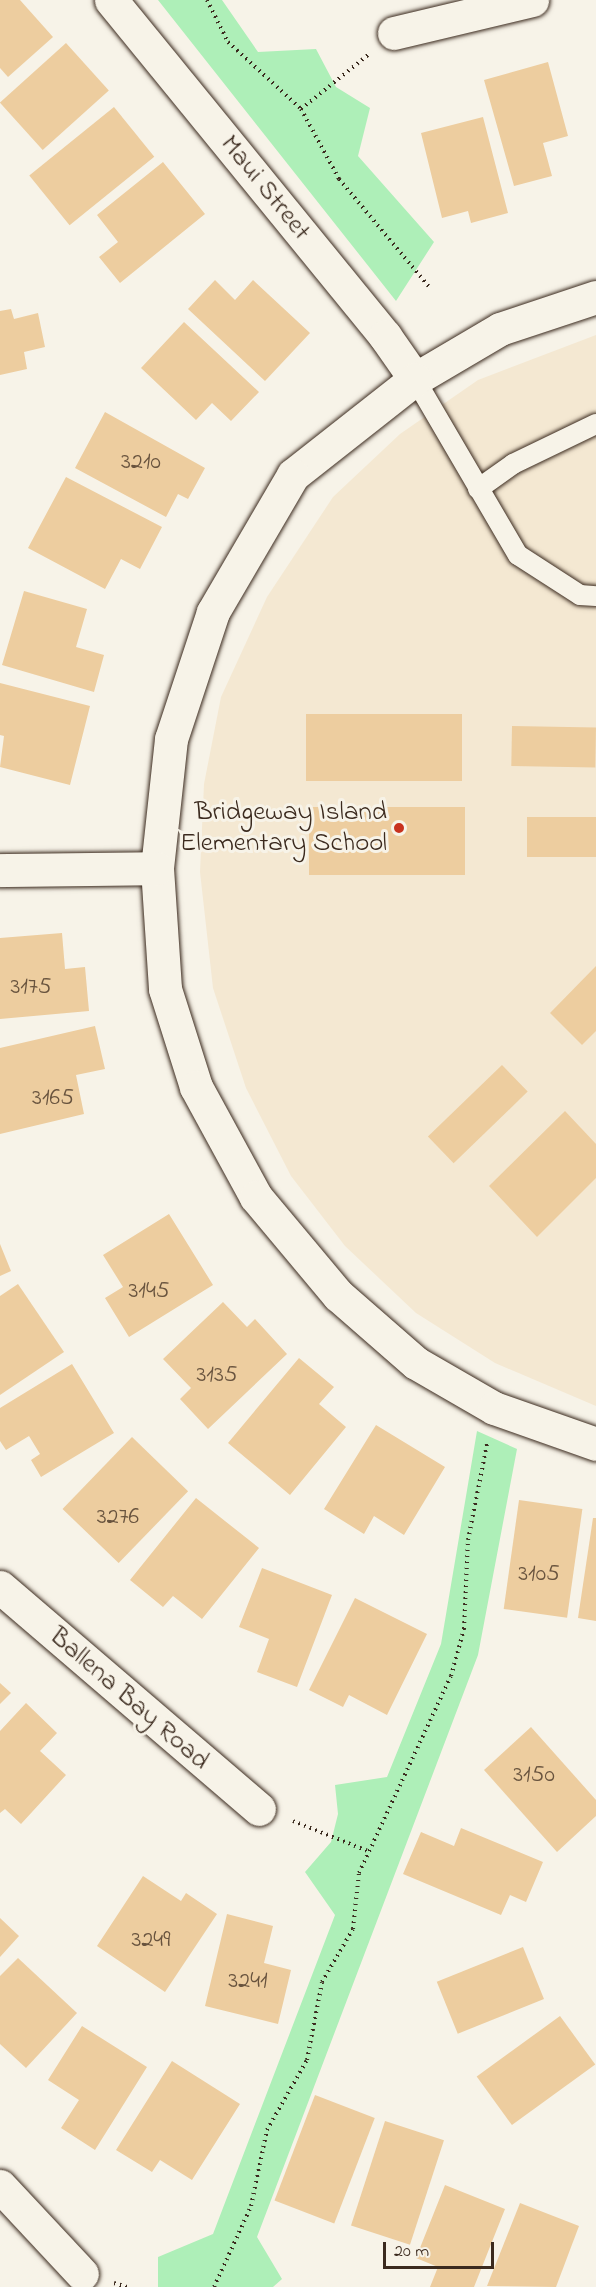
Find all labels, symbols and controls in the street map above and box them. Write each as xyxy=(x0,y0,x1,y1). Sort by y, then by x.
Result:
street label: Maui Street xyxy=(213,129,317,247)
house number: 3210 xyxy=(121,449,161,477)
place label: Bridgeway Island Elementary School xyxy=(180,796,387,859)
marker: Bridgeway Island Elementary School xyxy=(392,821,406,835)
house number: 3175 xyxy=(10,974,52,1002)
house number: 3165 xyxy=(32,1085,74,1113)
house number: 3145 xyxy=(128,1278,170,1306)
house number: 3135 xyxy=(196,1362,238,1390)
house number: 3276 xyxy=(97,1504,139,1532)
house number: 3105 xyxy=(518,1561,560,1589)
street label: Ballena Bay Road xyxy=(42,1621,216,1777)
house number: 3150 xyxy=(513,1762,555,1790)
house number: 3249 xyxy=(132,1927,170,1955)
house number: 3241 xyxy=(228,1968,268,1996)
scale bar xyxy=(386,2230,497,2268)
text: 20 m xyxy=(394,2239,429,2265)

